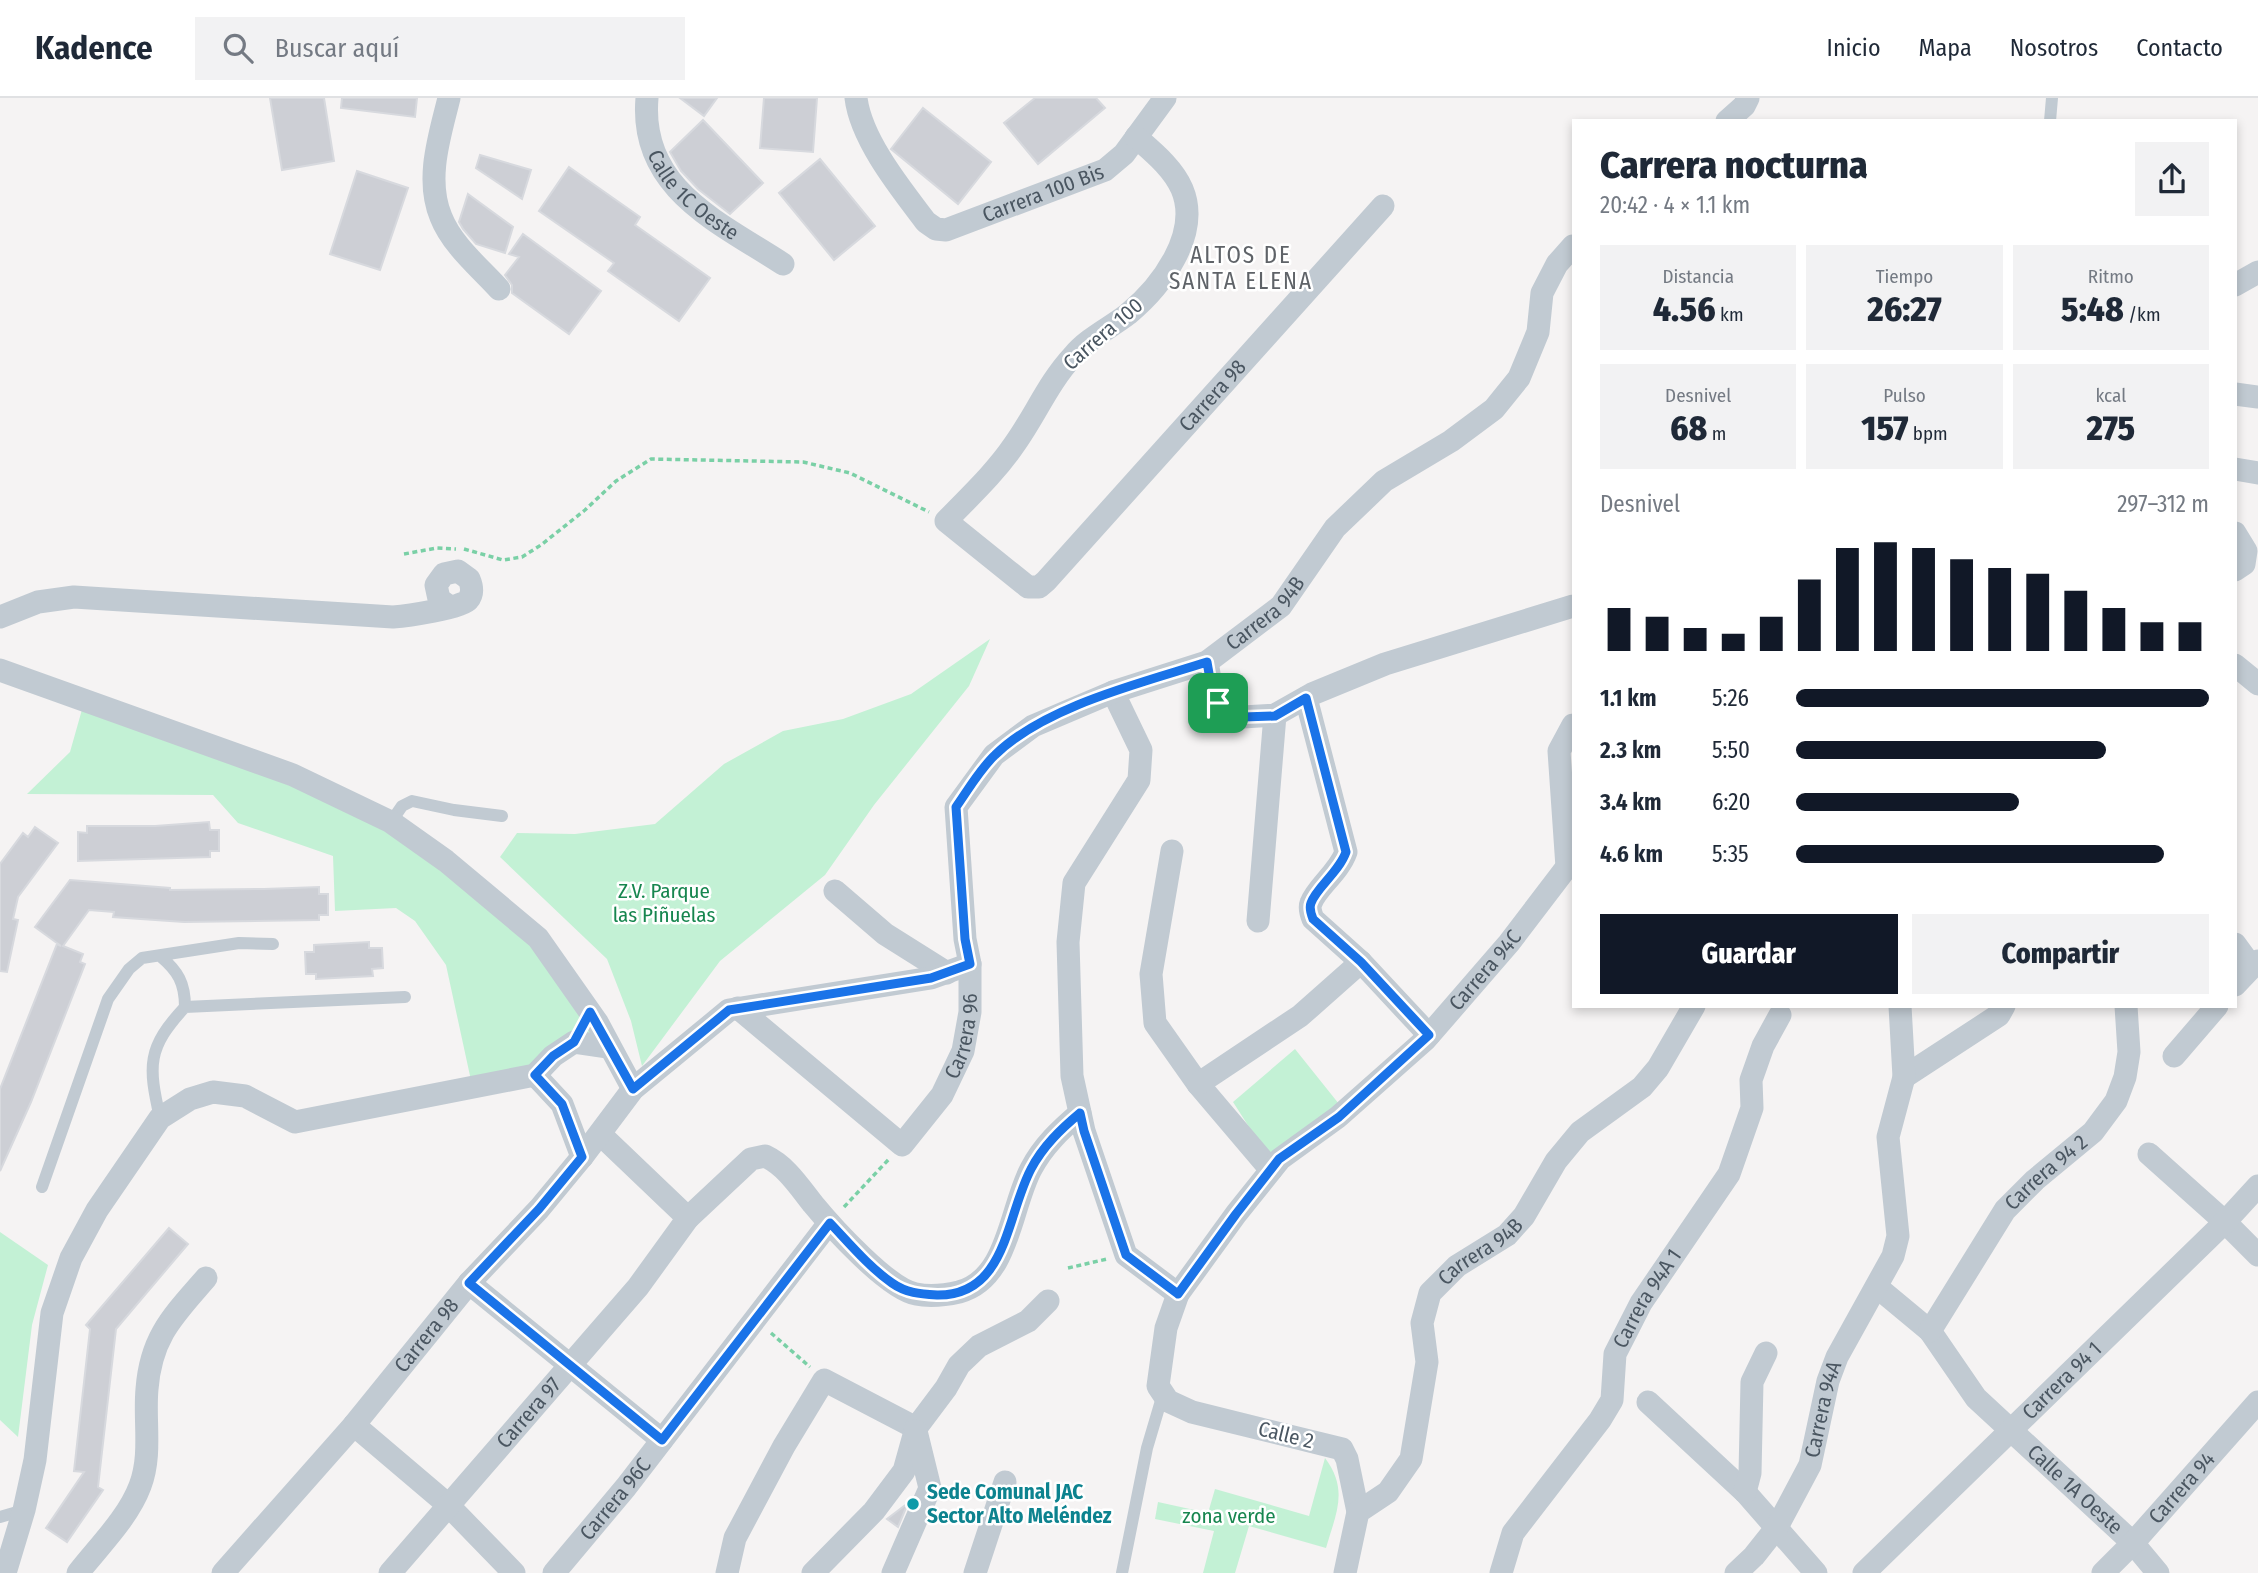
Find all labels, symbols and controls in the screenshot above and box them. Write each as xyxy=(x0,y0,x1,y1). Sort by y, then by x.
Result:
search box xyxy=(195,17,685,80)
text: Kadence xyxy=(35,28,153,68)
icon: search xyxy=(219,29,257,67)
text: Buscar aquí xyxy=(275,33,399,64)
text: Inicio xyxy=(1827,34,1881,62)
text: Mapa xyxy=(1919,34,1972,62)
text: Nosotros xyxy=(2010,34,2098,62)
text: Contacto xyxy=(2136,34,2223,62)
text: Carrera nocturna xyxy=(1600,142,1868,188)
button: share xyxy=(2135,142,2209,216)
street label: Calle 1C Oeste xyxy=(642,146,744,246)
street label: Carrera 100 Bis xyxy=(979,159,1108,228)
text: 20:42 · 4 × 1.1 km xyxy=(1600,191,1750,219)
district label: ALTOS DE SANTA ELENA xyxy=(1169,241,1313,295)
text: Distancia xyxy=(1662,265,1734,288)
text: Tiempo xyxy=(1876,265,1933,288)
text: Ritmo xyxy=(2088,265,2134,288)
text: 4.56 xyxy=(1653,288,1716,330)
text: 26:27 xyxy=(1867,288,1942,330)
text: 5:48 xyxy=(2061,288,2124,330)
street label: Carrera 100 xyxy=(1058,292,1148,376)
text: km xyxy=(1716,303,1744,326)
text: /km xyxy=(2124,303,2161,326)
street label: Carrera 98 xyxy=(1173,354,1252,437)
text: Desnivel xyxy=(1665,384,1731,407)
text: Pulso xyxy=(1883,384,1926,407)
text: kcal xyxy=(2095,384,2126,407)
text: 68 xyxy=(1670,407,1707,449)
text: 157 xyxy=(1861,407,1908,449)
text: 275 xyxy=(2086,407,2135,449)
text: m xyxy=(1707,422,1726,445)
text: bpm xyxy=(1908,422,1948,445)
text: Desnivel xyxy=(1600,490,1680,518)
text: 297–312 m xyxy=(2117,490,2209,518)
street label: Carrera 94B xyxy=(1221,571,1311,656)
pin xyxy=(1188,673,1248,733)
icon: arrive xyxy=(1199,684,1237,722)
text: 1.1 km xyxy=(1600,684,1656,712)
text: 5:26 xyxy=(1712,684,1749,712)
text: 2.3 km xyxy=(1600,736,1661,764)
text: 5:50 xyxy=(1712,736,1750,764)
text: 3.4 km xyxy=(1600,788,1662,816)
text: 6:20 xyxy=(1712,788,1750,816)
text: 4.6 km xyxy=(1600,840,1663,868)
text: 5:35 xyxy=(1712,840,1749,868)
park label: Z.V. Parque las Piñuelas xyxy=(613,878,715,928)
button: Guardar xyxy=(1600,914,1898,994)
button: Compartir xyxy=(1912,914,2209,994)
street label: Carrera 94C xyxy=(1443,925,1527,1016)
street label: Carrera 96 xyxy=(939,993,983,1083)
street label: Carrera 94 2 xyxy=(1999,1129,2093,1216)
street label: Carrera 94B xyxy=(1432,1213,1529,1291)
street label: Carrera 94A 1 xyxy=(1607,1244,1687,1352)
street label: Carrera 98 xyxy=(389,1293,464,1378)
street label: Carrera 94 1 xyxy=(2017,1336,2107,1425)
street label: Carrera 94A xyxy=(1799,1357,1847,1460)
street label: Carrera 97 xyxy=(491,1372,567,1454)
street label: Calle 2 xyxy=(1256,1416,1316,1454)
street label: Calle 1A Oeste xyxy=(2022,1439,2128,1540)
street label: Carrera 94 xyxy=(2143,1447,2221,1529)
street label: Carrera 96C xyxy=(574,1453,657,1545)
place label: Sede Comunal JAC Sector Alto Meléndez xyxy=(927,1479,1112,1529)
marker: Sede Comunal JAC Sector Alto Meléndez xyxy=(905,1496,921,1512)
park label: zona verde xyxy=(1182,1503,1276,1529)

